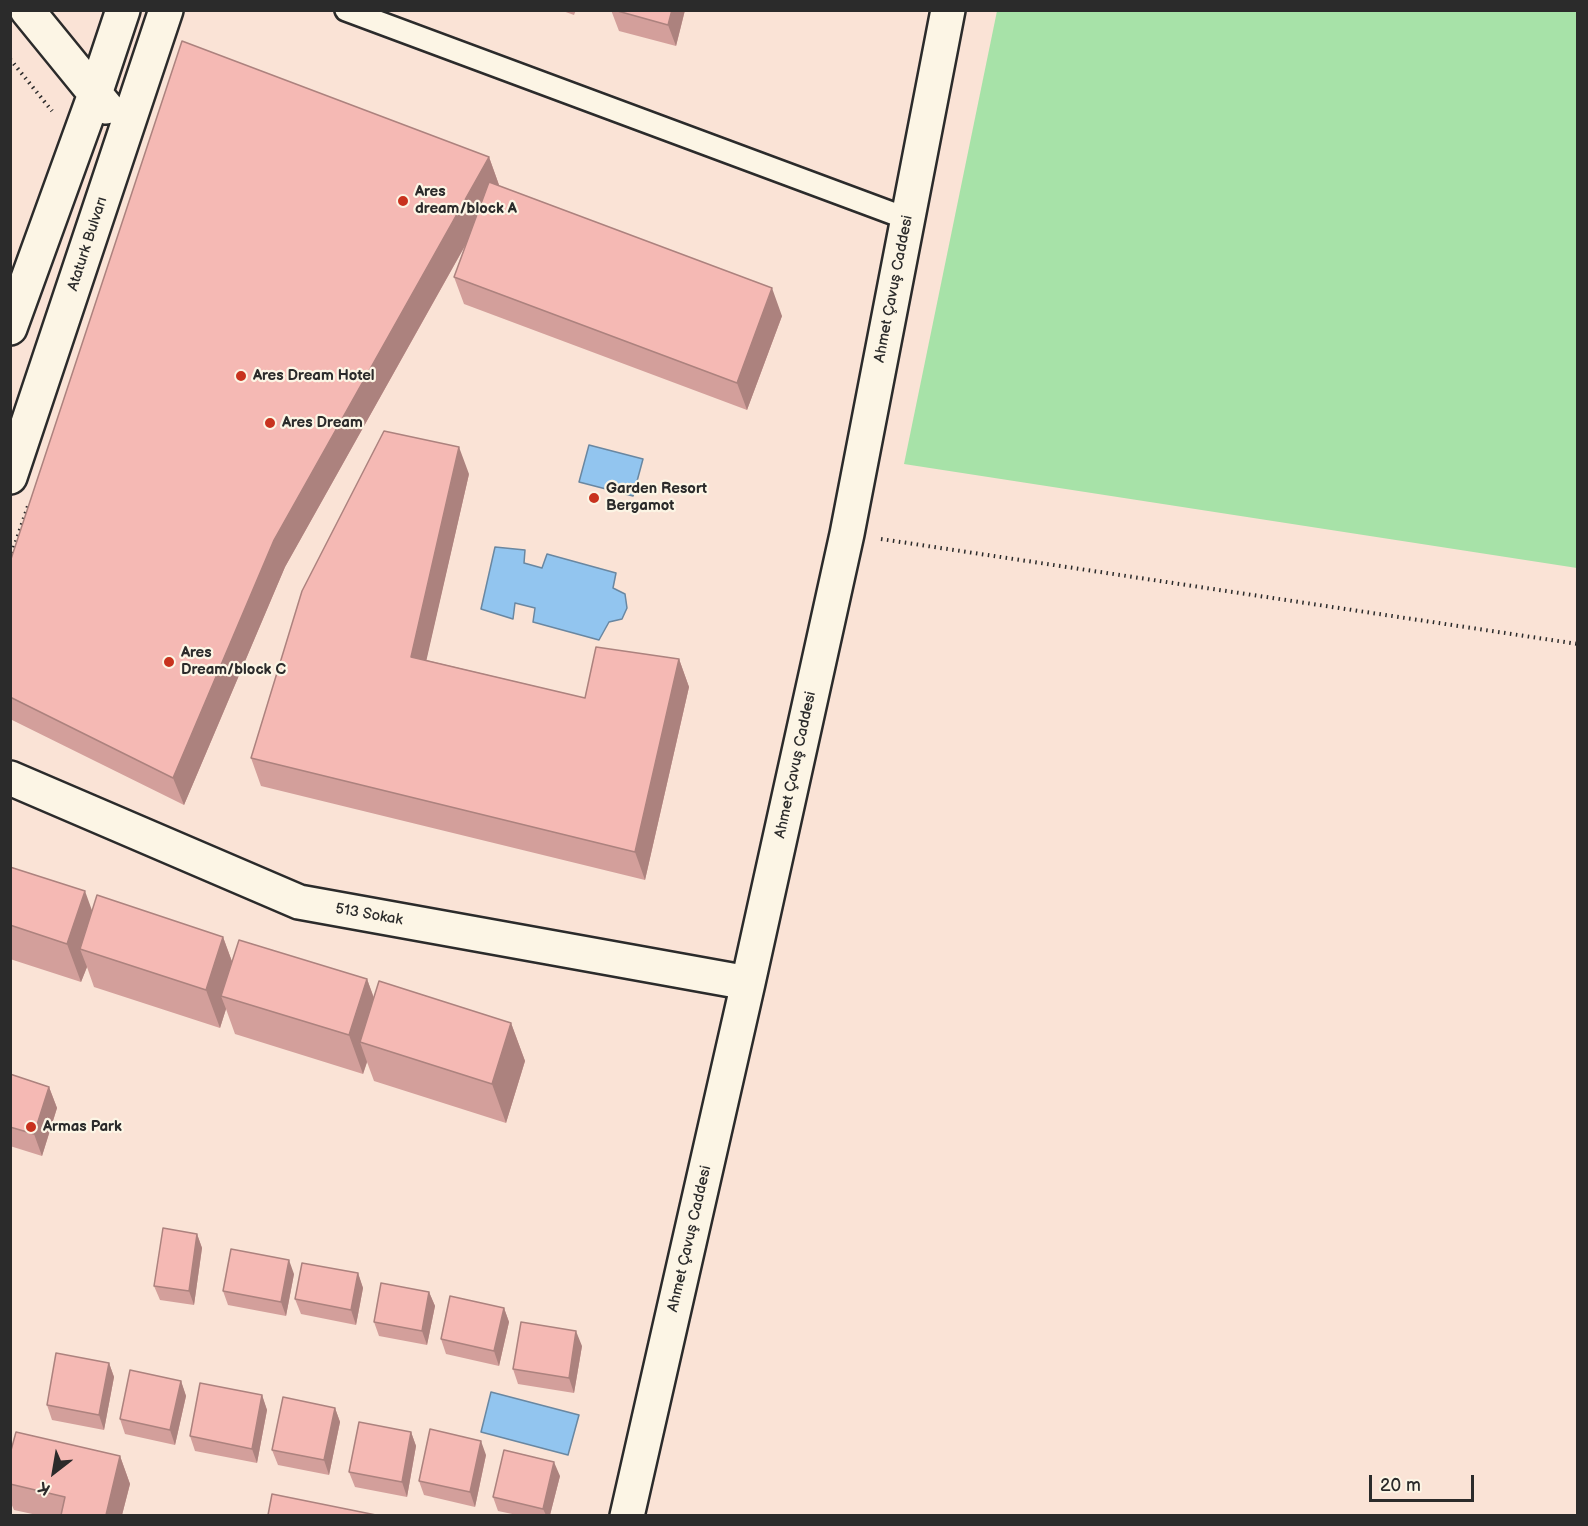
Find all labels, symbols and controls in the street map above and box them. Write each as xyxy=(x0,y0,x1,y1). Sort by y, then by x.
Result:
place label: Ares dream/block A xyxy=(415,183,517,218)
marker: Ares dream/block A xyxy=(396,194,410,208)
street label: Ataturk Bulvarı xyxy=(64,195,112,293)
street label: Ahmet Çavuş Caddesi xyxy=(871,214,917,364)
place label: Ares Dream Hotel xyxy=(253,367,375,385)
marker: Ares Dream Hotel xyxy=(234,369,248,383)
place label: Ares Dream xyxy=(282,414,363,432)
marker: Ares Dream xyxy=(263,416,277,430)
place label: Garden Resort Bergamot xyxy=(606,480,707,515)
marker: Garden Resort Bergamot xyxy=(587,491,601,505)
place label: Ares Dream/block C xyxy=(181,644,286,679)
marker: Ares Dream/block C xyxy=(162,655,176,669)
street label: Ahmet Çavuş Caddesi xyxy=(772,690,820,840)
street label: 513 Sokak xyxy=(334,900,404,930)
place label: Armas Park xyxy=(43,1118,122,1136)
marker: Armas Park xyxy=(24,1120,38,1134)
street label: Ahmet Çavuş Caddesi xyxy=(664,1164,716,1314)
north arrow xyxy=(24,1442,84,1502)
scale bar xyxy=(1372,1463,1477,1501)
text: 20 m xyxy=(1380,1475,1421,1496)
text: K xyxy=(35,1477,54,1499)

